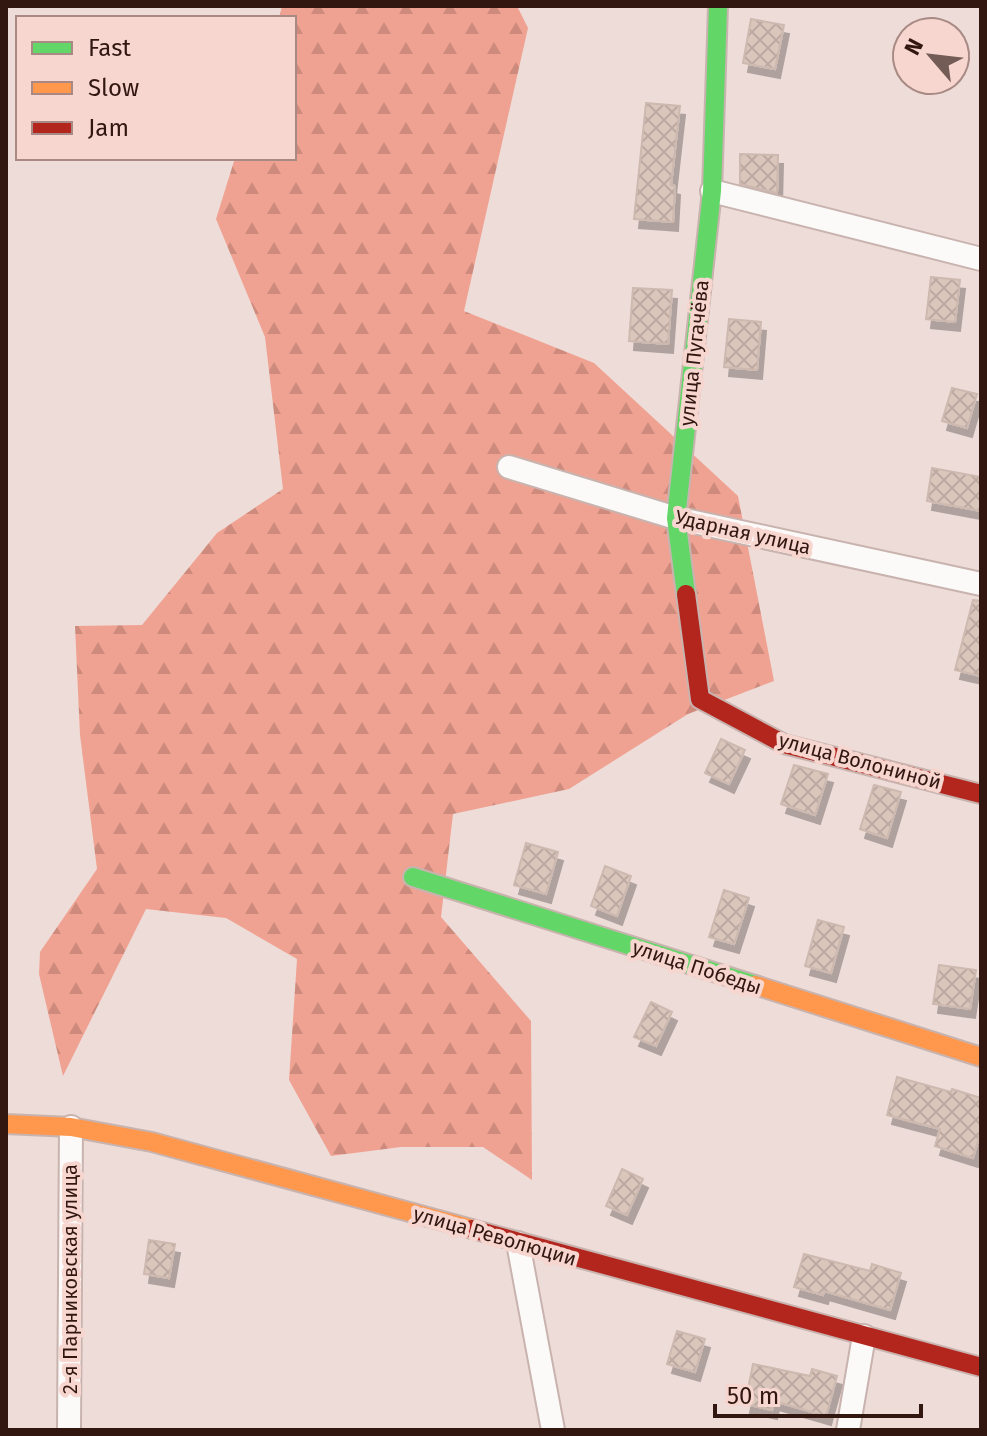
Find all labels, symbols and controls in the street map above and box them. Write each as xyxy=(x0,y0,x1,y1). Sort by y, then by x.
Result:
legend xyxy=(16,16,296,160)
north arrow xyxy=(891,16,971,96)
text: Fast xyxy=(88,34,131,62)
text: N xyxy=(898,34,929,60)
text: Slow xyxy=(88,74,139,102)
text: Jam xyxy=(88,114,129,142)
street label: улица Пугачёва xyxy=(674,279,714,427)
street label: Ударная улица xyxy=(673,505,813,559)
street label: улица Волониной xyxy=(776,728,944,794)
street label: улица Победы xyxy=(629,935,765,999)
street label: 2-я Парниковская улица xyxy=(58,1164,82,1394)
street label: улица Революции xyxy=(411,1201,579,1271)
scale bar xyxy=(715,1368,921,1418)
text: 50 m xyxy=(727,1382,779,1410)

